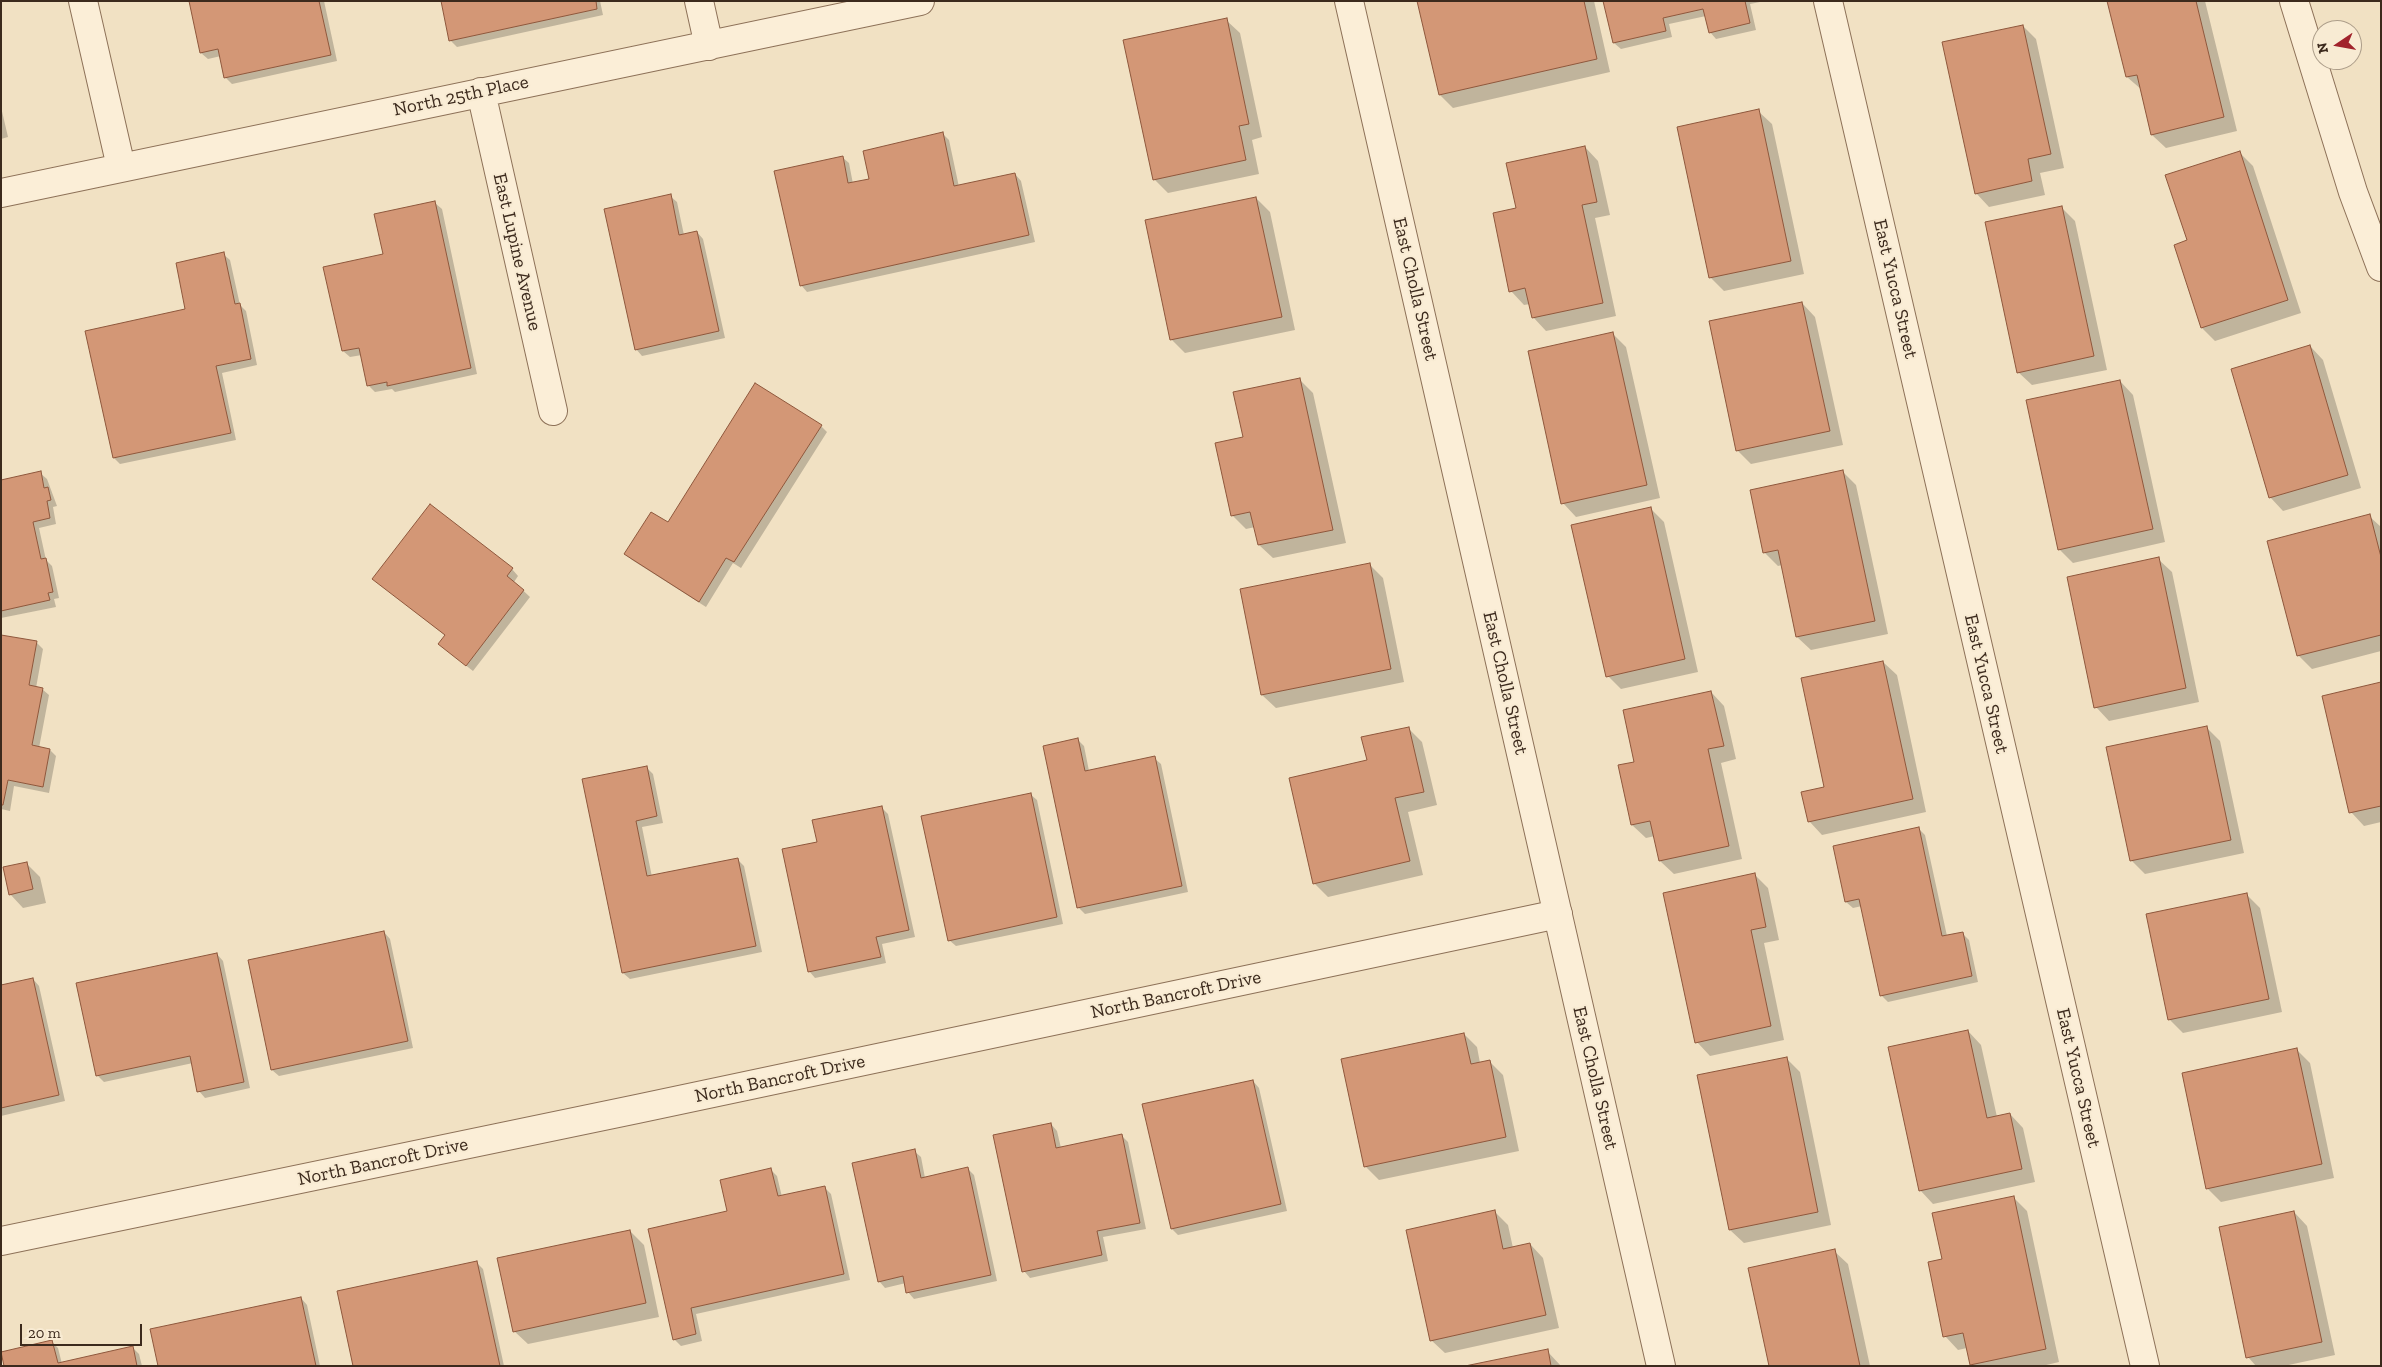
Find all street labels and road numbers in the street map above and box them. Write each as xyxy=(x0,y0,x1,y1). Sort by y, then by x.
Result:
street label: North 25th Place xyxy=(391,71,531,121)
street label: East Lupine Avenue xyxy=(488,171,546,333)
street label: East Cholla Street xyxy=(1387,215,1443,363)
street label: East Yucca Street xyxy=(1868,217,1922,361)
street label: East Cholla Street xyxy=(1477,609,1533,757)
street label: East Yucca Street xyxy=(1959,612,2013,756)
street label: North Bancroft Drive xyxy=(1089,966,1263,1024)
street label: East Cholla Street xyxy=(1567,1004,1623,1152)
street label: East Yucca Street xyxy=(2051,1006,2105,1150)
street label: North Bancroft Drive xyxy=(693,1050,867,1108)
street label: North Bancroft Drive xyxy=(296,1133,470,1191)

